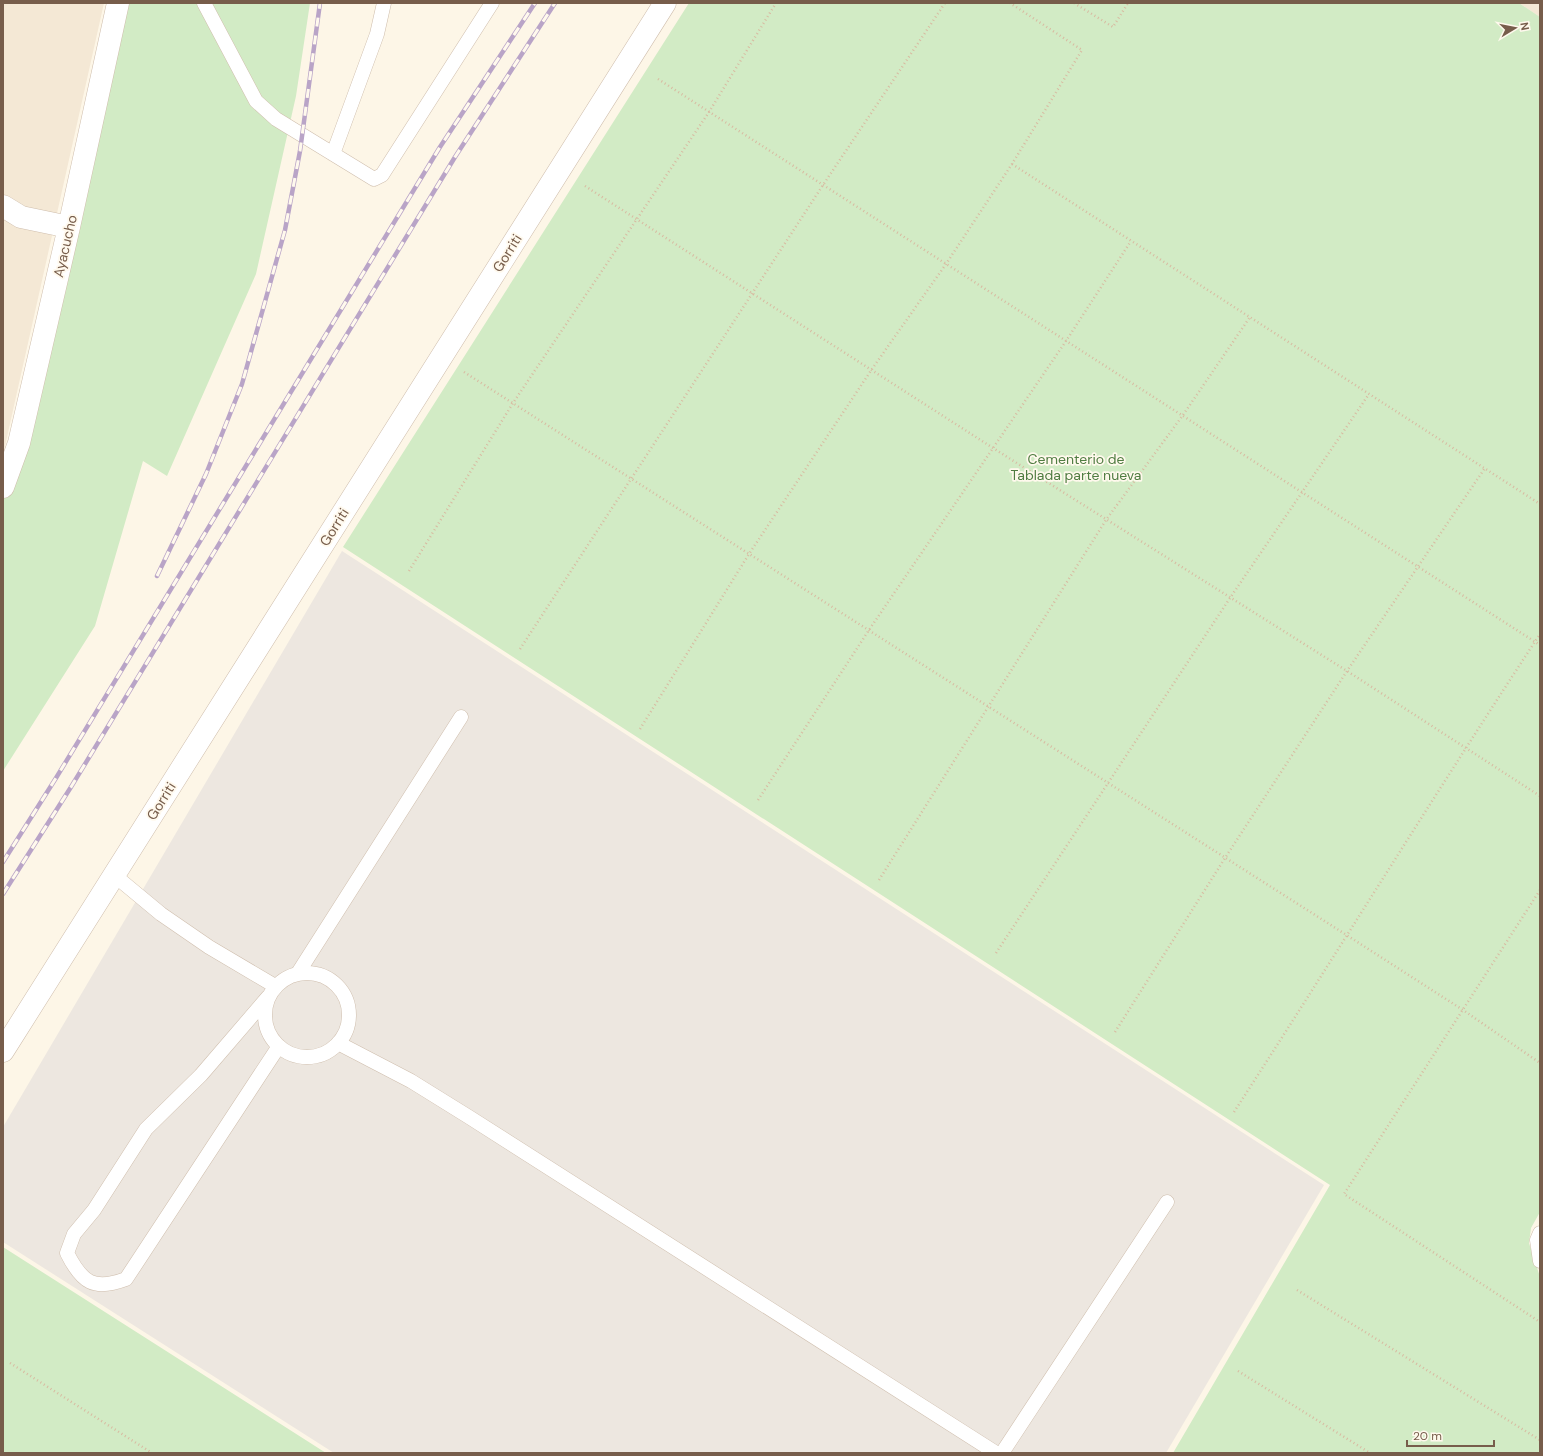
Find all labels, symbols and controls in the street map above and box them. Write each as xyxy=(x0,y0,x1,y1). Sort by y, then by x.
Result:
north arrow xyxy=(1495,8,1535,48)
text: N xyxy=(1517,21,1532,31)
street label: Ayacucho xyxy=(49,213,81,279)
street label: Gorriti xyxy=(488,231,526,275)
park label: Cementerio de Tablada parte nueva xyxy=(1011,450,1141,484)
street label: Gorriti xyxy=(315,505,353,549)
street label: Gorriti xyxy=(142,779,180,823)
scale bar xyxy=(1407,1422,1494,1448)
text: 20 m xyxy=(1413,1428,1442,1444)

